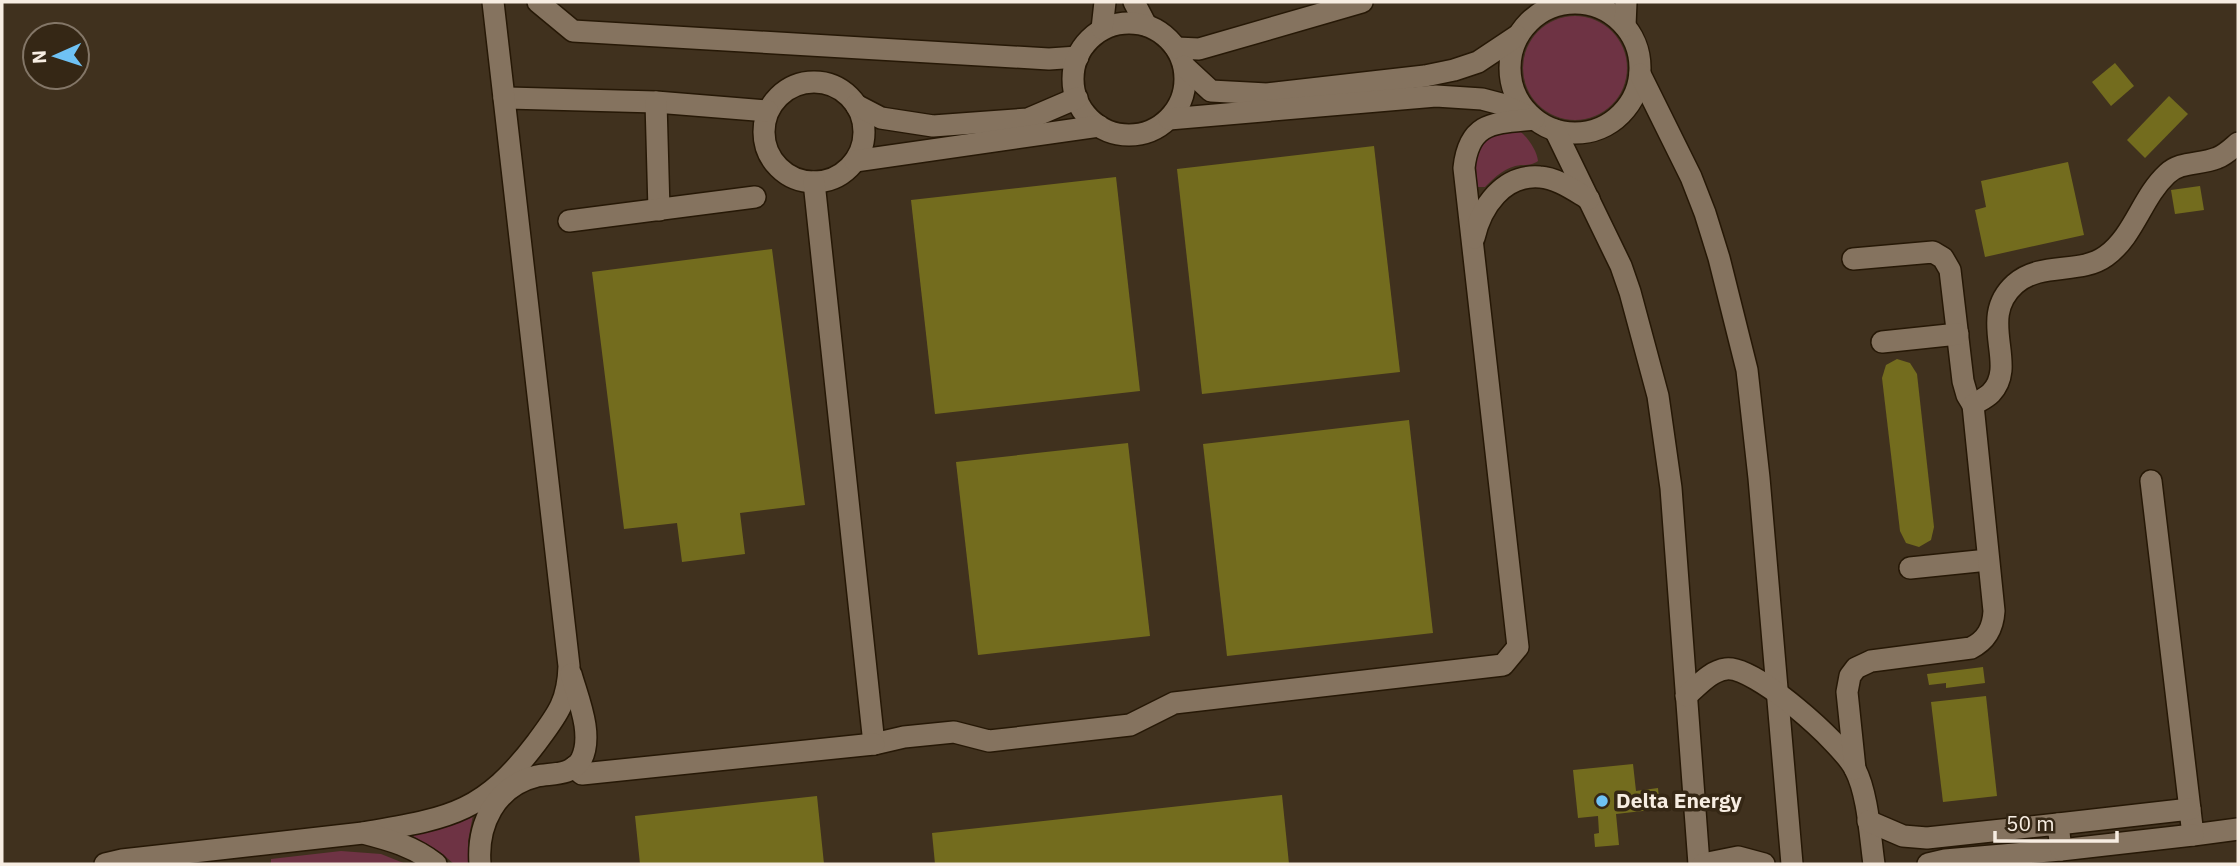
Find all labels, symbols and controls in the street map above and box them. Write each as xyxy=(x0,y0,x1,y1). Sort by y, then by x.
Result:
north arrow xyxy=(21,21,91,91)
text: N xyxy=(27,49,51,64)
place label: Delta Energy xyxy=(1616,786,1743,814)
marker: Delta Energy xyxy=(1594,793,1610,809)
scale bar xyxy=(1995,800,2118,844)
text: 50 m xyxy=(2006,809,2055,837)

